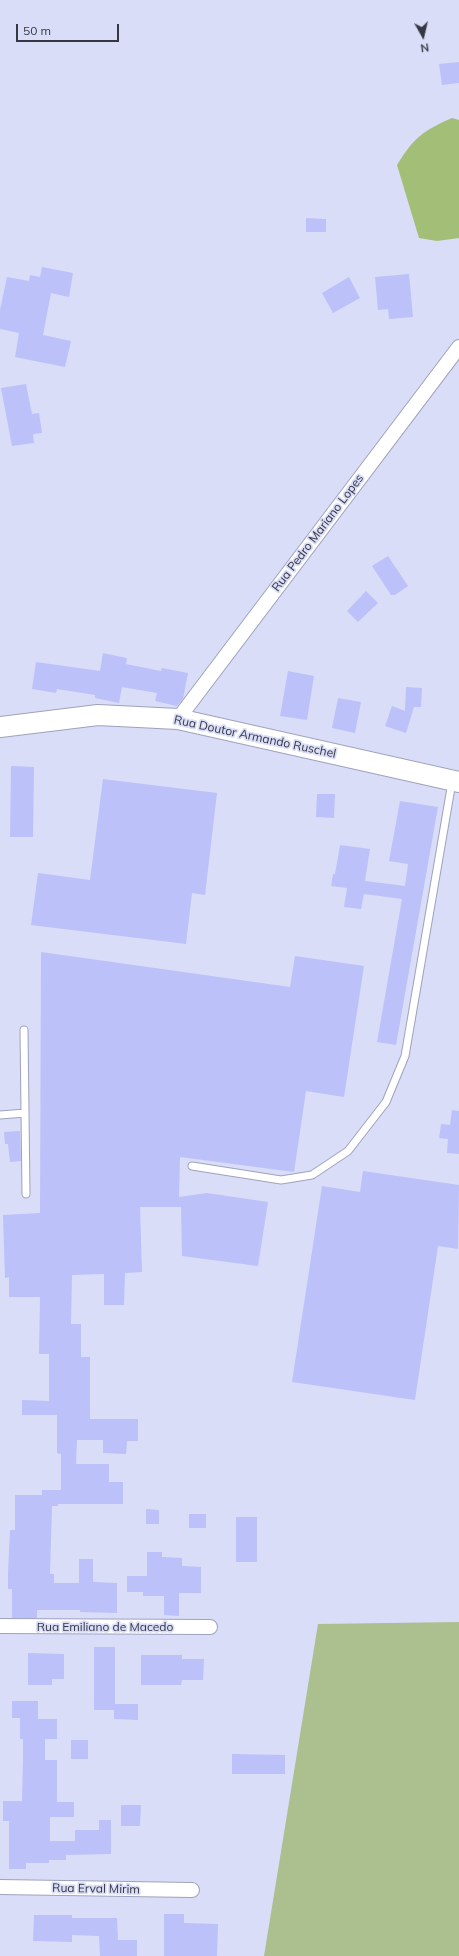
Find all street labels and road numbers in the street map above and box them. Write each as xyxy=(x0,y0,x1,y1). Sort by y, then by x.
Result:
street label: Rua Pedro Mariano Lopes xyxy=(269,472,367,594)
street label: Rua Doutor Armando Ruschel xyxy=(173,713,337,761)
street label: Rua Emiliano de Macedo xyxy=(37,1620,173,1634)
street label: Rua Erval Mirim xyxy=(52,1881,140,1897)

